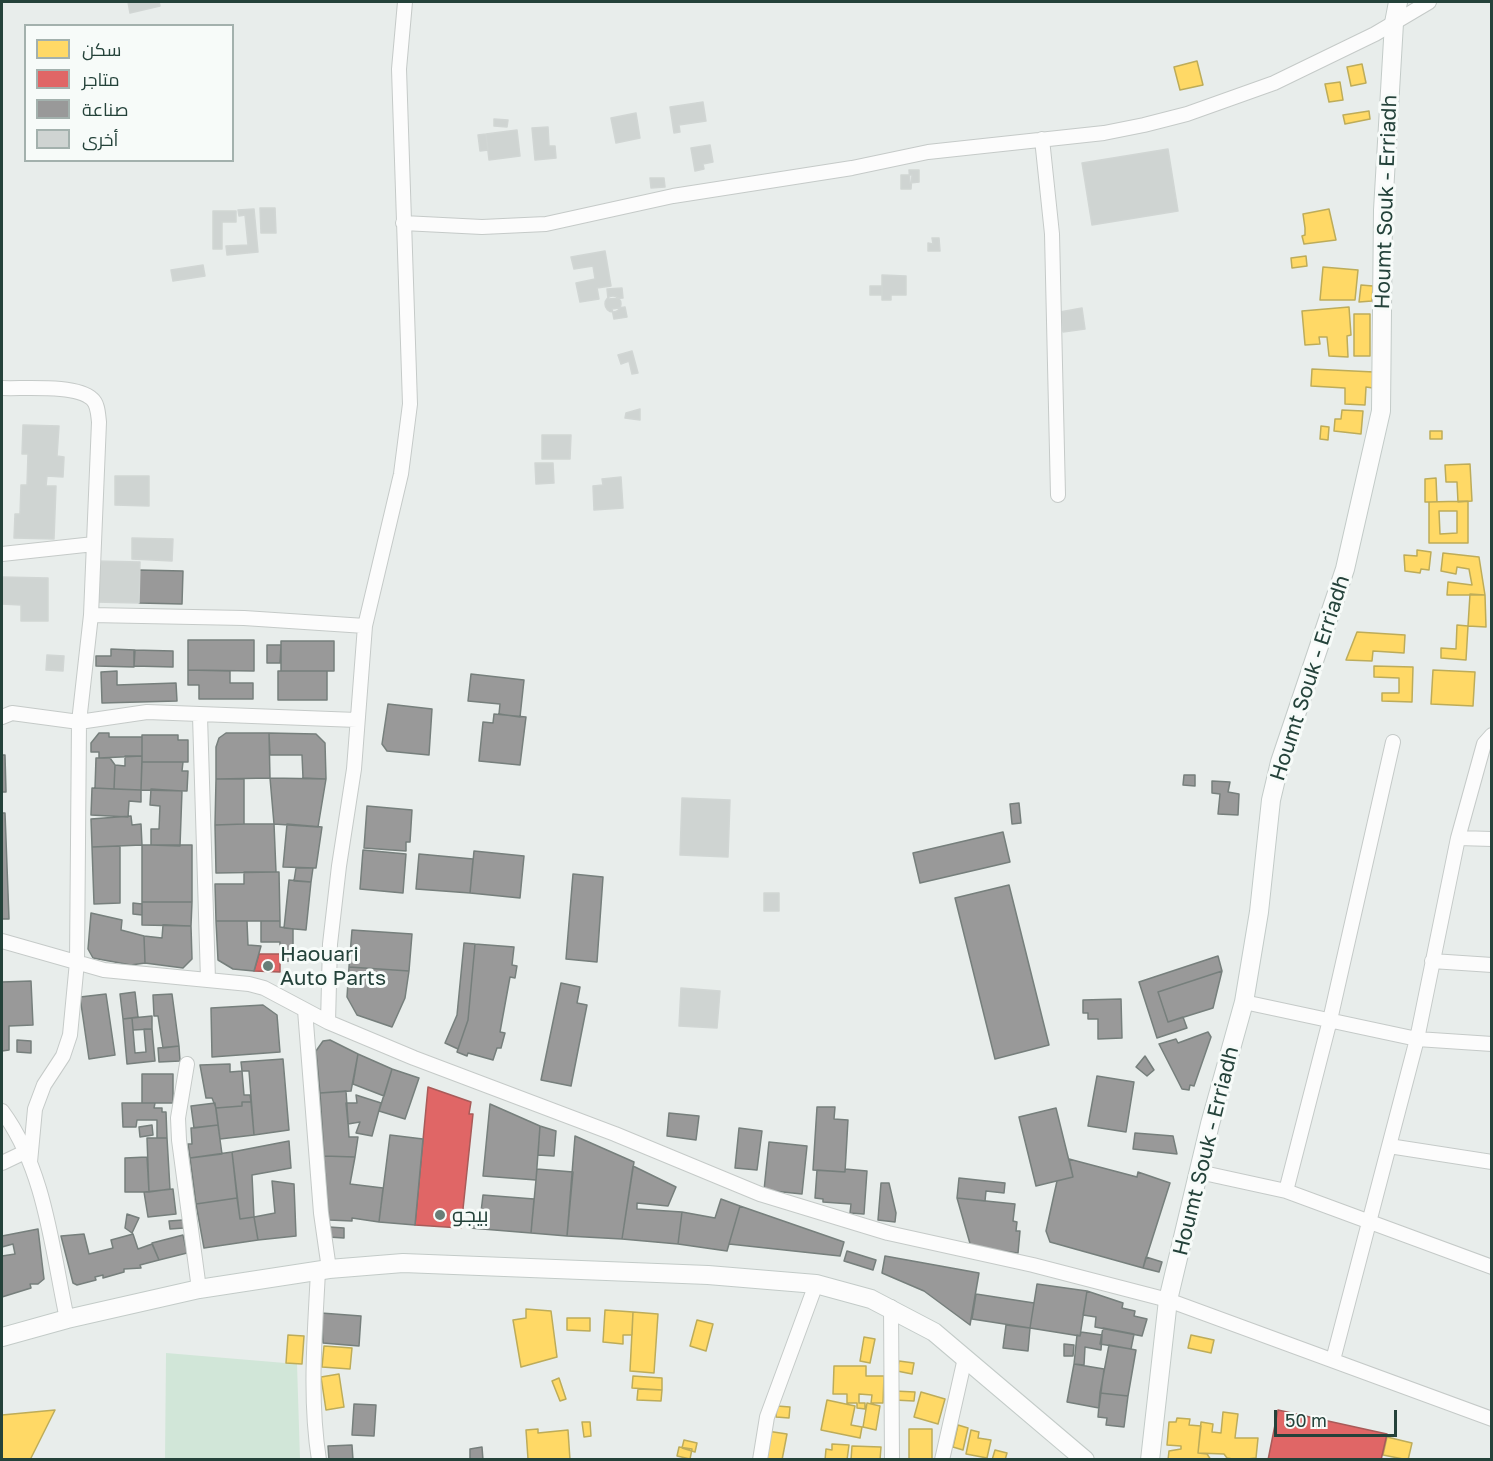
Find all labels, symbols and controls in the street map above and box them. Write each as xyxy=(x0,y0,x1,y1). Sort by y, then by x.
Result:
legend xyxy=(24,24,234,162)
text: سكن xyxy=(82,38,121,60)
text: متاجر xyxy=(82,68,120,90)
street label: Houmt Souk - Erriadh xyxy=(1370,94,1402,310)
text: صناعة xyxy=(82,98,128,120)
text: أخرى xyxy=(82,128,118,150)
street label: Houmt Souk - Erriadh xyxy=(1265,572,1355,784)
place label: Haouari Auto Parts xyxy=(280,941,386,991)
marker: Haouari Auto Parts xyxy=(261,959,275,973)
street label: Houmt Souk - Erriadh xyxy=(1168,1044,1244,1258)
place label: بيجو xyxy=(452,1202,489,1228)
marker: بيجو xyxy=(433,1208,447,1222)
scale bar xyxy=(1277,1398,1400,1436)
text: 50 m xyxy=(1285,1409,1327,1431)

